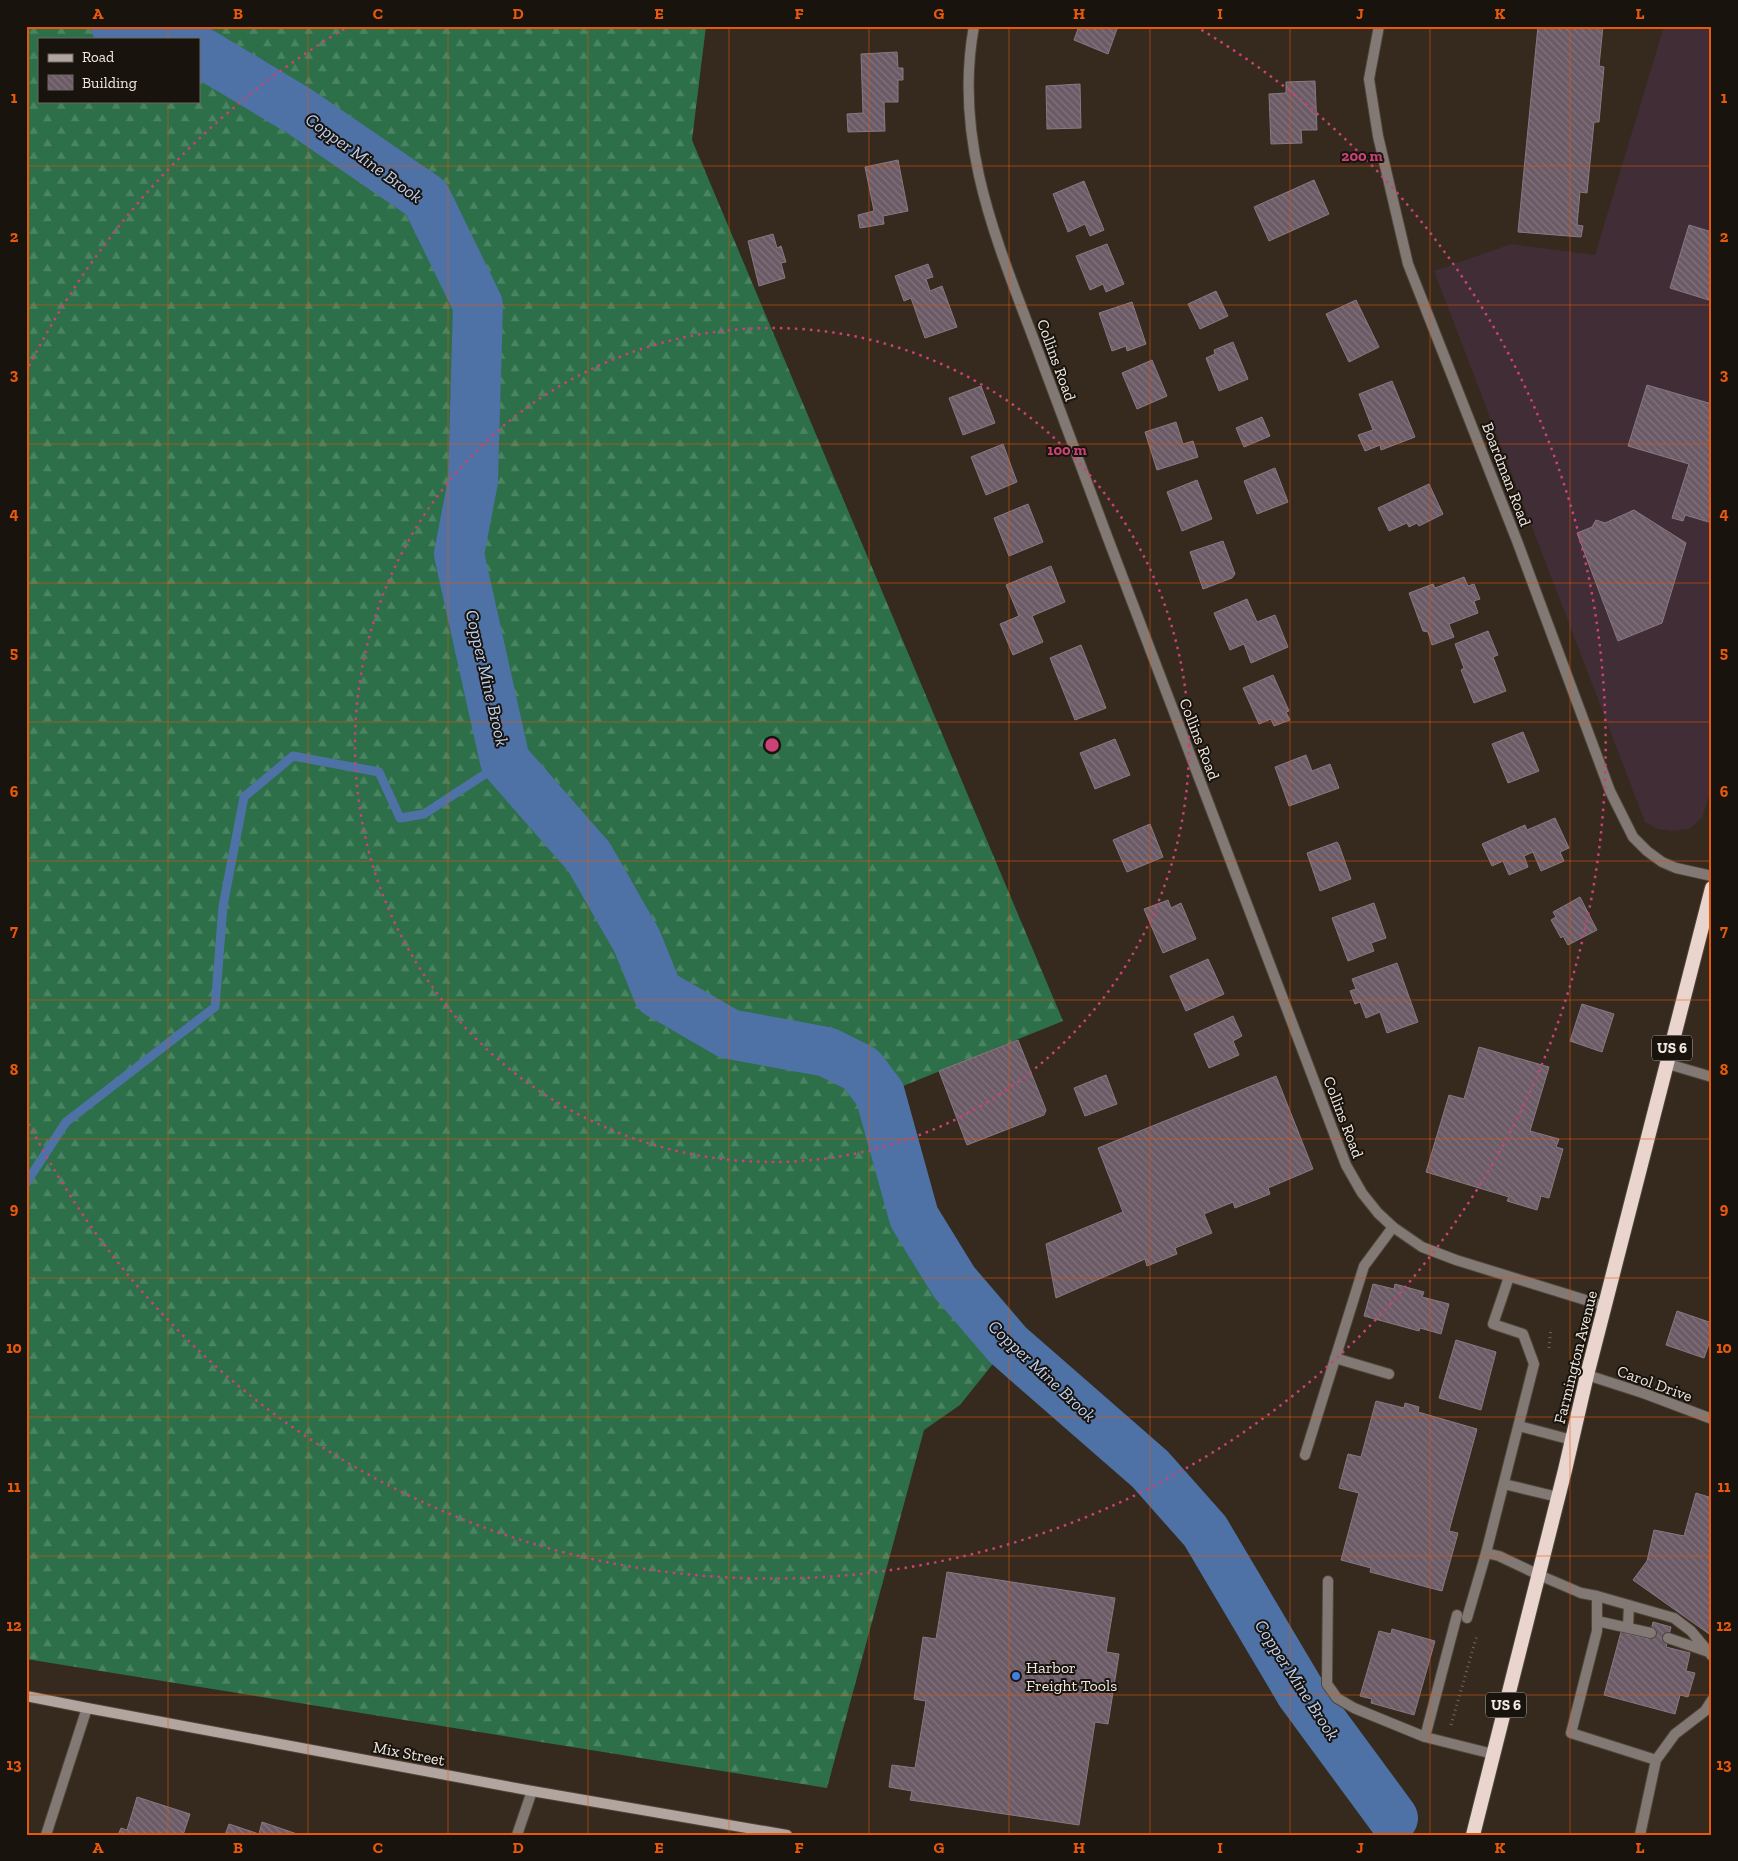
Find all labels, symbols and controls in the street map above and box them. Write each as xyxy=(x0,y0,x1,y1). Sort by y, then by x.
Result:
text: A xyxy=(93,4,104,23)
text: B xyxy=(233,4,243,23)
text: C xyxy=(373,4,383,23)
text: D xyxy=(512,4,524,23)
text: E xyxy=(654,4,664,23)
text: F xyxy=(794,4,804,23)
text: G xyxy=(934,4,945,23)
text: H xyxy=(1073,4,1085,23)
text: I xyxy=(1217,4,1223,23)
text: J xyxy=(1356,4,1364,23)
text: K xyxy=(1495,4,1506,23)
text: L xyxy=(1636,4,1645,23)
legend xyxy=(38,38,200,102)
text: Road xyxy=(82,48,115,66)
text: Building xyxy=(82,74,137,92)
text: 1 xyxy=(11,88,18,107)
text: 1 xyxy=(1721,88,1728,107)
water label: Copper Mine Brook xyxy=(301,108,427,208)
text: 200 m xyxy=(1341,147,1383,165)
text: 2 xyxy=(10,227,19,246)
text: 2 xyxy=(1720,227,1729,246)
street label: Collins Road xyxy=(1033,317,1080,404)
text: 3 xyxy=(10,365,19,384)
text: 3 xyxy=(1720,365,1729,384)
street label: Boardman Road xyxy=(1478,420,1535,529)
text: 100 m xyxy=(1047,441,1087,459)
text: 4 xyxy=(9,504,19,523)
text: 4 xyxy=(1719,504,1729,523)
water label: Copper Mine Brook xyxy=(461,608,513,748)
text: 5 xyxy=(10,643,18,662)
text: 5 xyxy=(1720,643,1728,662)
street label: Collins Road xyxy=(1175,696,1224,783)
centre of rings xyxy=(763,736,781,754)
text: 6 xyxy=(10,782,19,801)
text: 6 xyxy=(1720,782,1729,801)
text: 7 xyxy=(10,921,18,940)
text: 7 xyxy=(1720,921,1728,940)
road number: US 6 xyxy=(1652,1036,1692,1060)
text: 8 xyxy=(10,1060,19,1079)
text: 8 xyxy=(1720,1060,1729,1079)
street label: Collins Road xyxy=(1319,1074,1368,1161)
text: 9 xyxy=(10,1199,19,1218)
text: 9 xyxy=(1720,1199,1729,1218)
street label: Farmington Avenue xyxy=(1550,1289,1601,1426)
water label: Copper Mine Brook xyxy=(984,1315,1100,1427)
text: 10 xyxy=(6,1338,22,1357)
text: 10 xyxy=(1716,1338,1732,1357)
street label: Carol Drive xyxy=(1615,1361,1695,1406)
text: 11 xyxy=(8,1477,21,1496)
text: 11 xyxy=(1718,1477,1731,1496)
text: 12 xyxy=(6,1616,22,1635)
water label: Copper Mine Brook xyxy=(1250,1616,1344,1744)
text: 12 xyxy=(1716,1616,1732,1635)
place label: Harbor Freight Tools xyxy=(1026,1658,1117,1695)
marker: Harbor Freight Tools xyxy=(1010,1670,1022,1682)
road number: US 6 xyxy=(1486,1692,1526,1718)
street label: Mix Street xyxy=(371,1737,446,1770)
text: 13 xyxy=(7,1755,22,1774)
text: 13 xyxy=(1717,1755,1732,1774)
text: A xyxy=(93,1838,104,1857)
text: B xyxy=(233,1838,243,1857)
text: C xyxy=(373,1838,383,1857)
text: D xyxy=(512,1838,524,1857)
text: E xyxy=(654,1838,664,1857)
text: F xyxy=(794,1838,804,1857)
text: G xyxy=(934,1838,945,1857)
text: H xyxy=(1073,1838,1085,1857)
text: I xyxy=(1217,1838,1223,1857)
text: J xyxy=(1356,1838,1364,1857)
text: K xyxy=(1495,1838,1506,1857)
text: L xyxy=(1636,1838,1645,1857)

